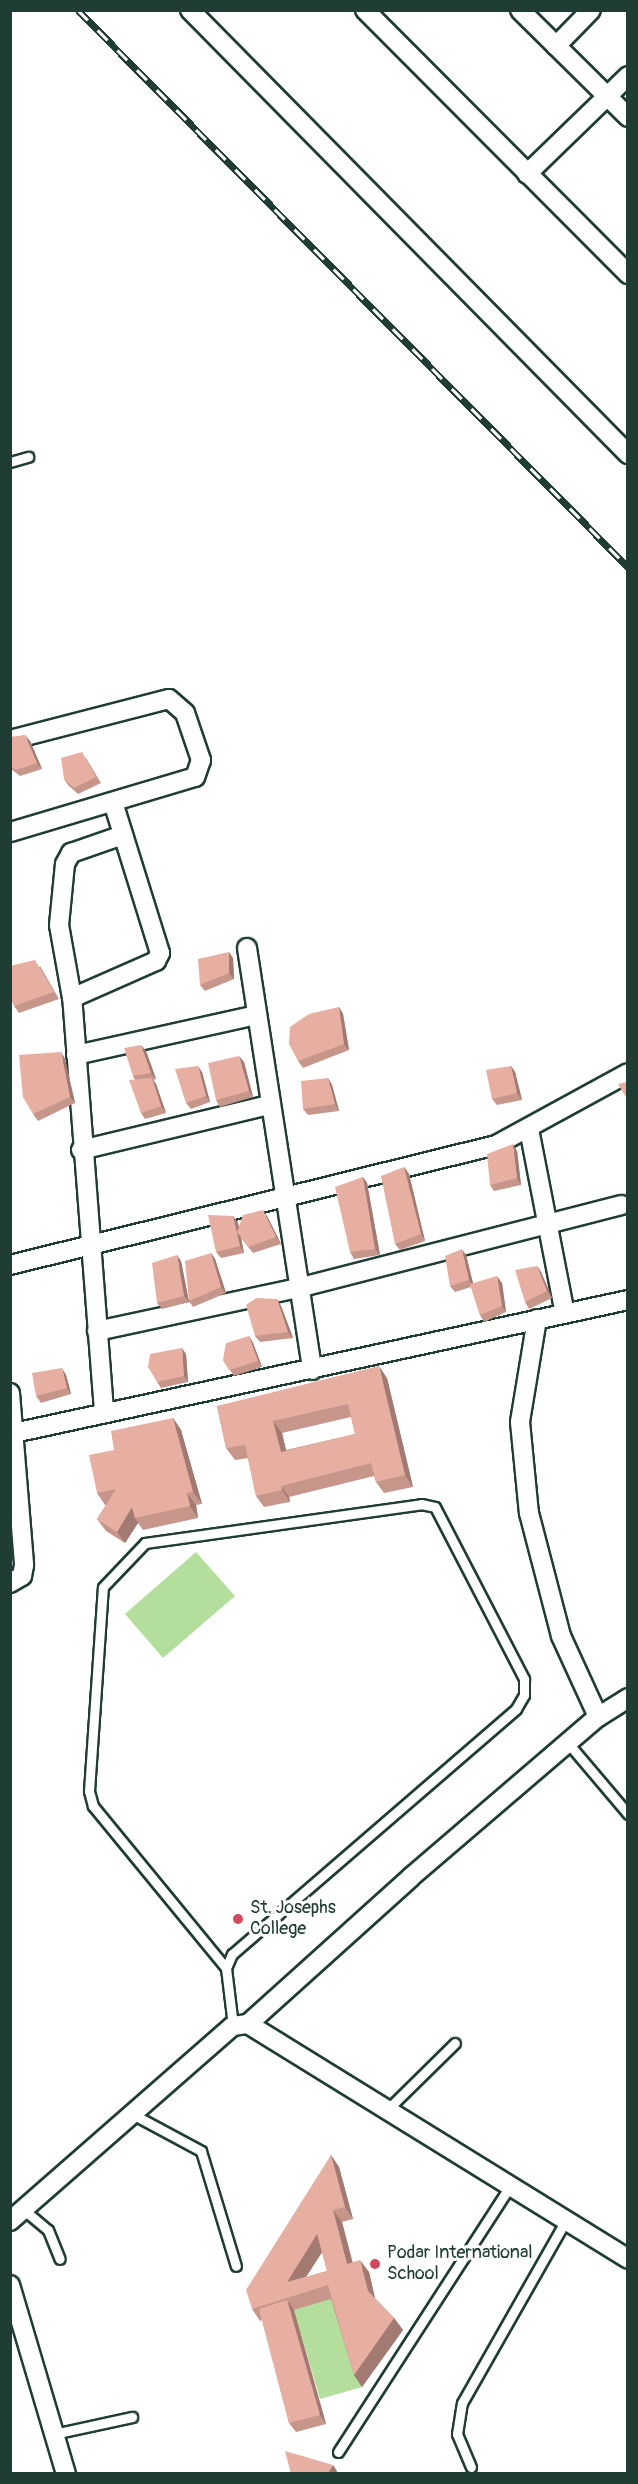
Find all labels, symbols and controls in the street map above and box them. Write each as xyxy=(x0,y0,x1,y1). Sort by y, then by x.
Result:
place label: St. Josephs College xyxy=(250,1898,336,1940)
marker: St. Josephs College xyxy=(231,1912,245,1926)
place label: Podar International School xyxy=(387,2243,533,2286)
marker: Podar International School xyxy=(368,2257,382,2271)

